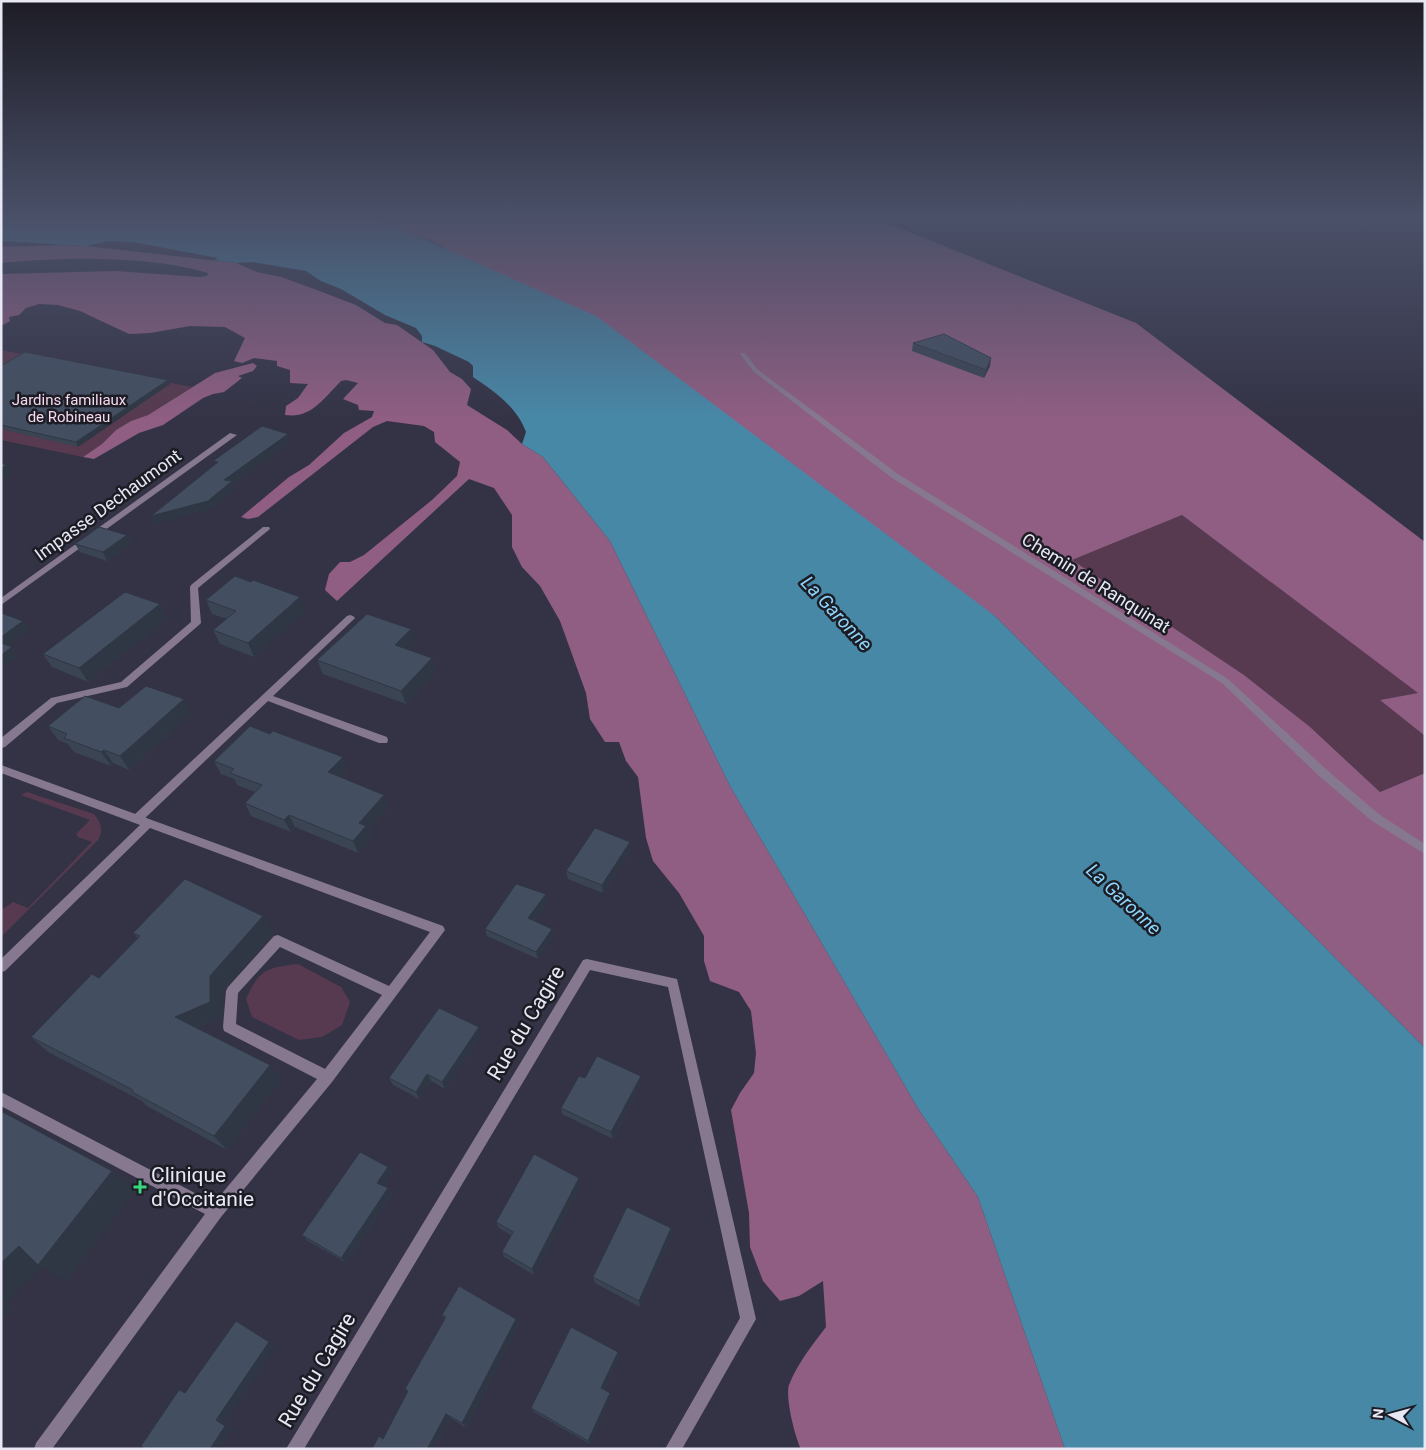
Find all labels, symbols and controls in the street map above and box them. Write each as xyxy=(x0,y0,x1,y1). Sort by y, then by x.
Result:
park label: Jardins familiaux de Robineau xyxy=(12,391,127,426)
street label: Impasse Dechaumont xyxy=(31,444,185,565)
street label: Chemin de Ranquinat xyxy=(1018,528,1174,637)
water label: La Garonne xyxy=(796,571,877,656)
water label: La Garonne xyxy=(1081,859,1166,940)
street label: Rue du Cagire xyxy=(482,961,570,1085)
place label: Clinique d'Occitanie xyxy=(151,1163,254,1211)
marker: Clinique d'Occitanie xyxy=(133,1180,147,1194)
street label: Rue du Cagire xyxy=(273,1308,361,1432)
north arrow xyxy=(1366,1390,1416,1440)
text: N xyxy=(1370,1408,1387,1419)

